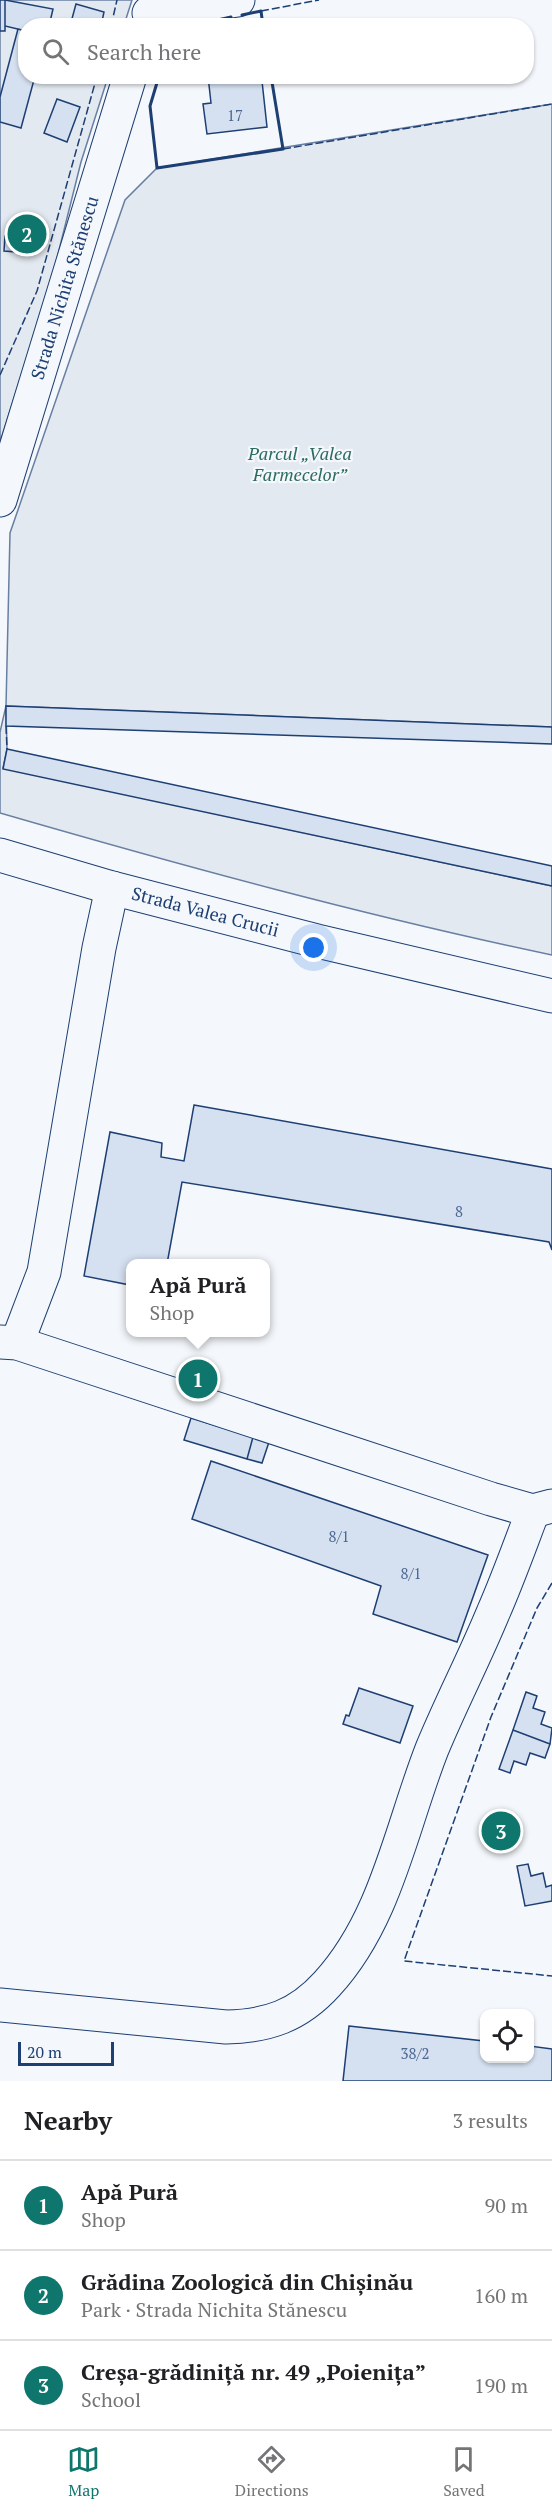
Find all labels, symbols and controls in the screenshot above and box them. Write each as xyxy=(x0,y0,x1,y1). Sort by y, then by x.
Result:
search box xyxy=(18,18,534,84)
icon: search xyxy=(39,35,72,68)
text: Search here xyxy=(87,37,201,66)
house number: 17 xyxy=(227,105,243,125)
street label: Strada Nichita Stănescu xyxy=(25,193,104,382)
pin: 2 xyxy=(8,212,46,256)
park label: Parcul „Valea Farmecelor” xyxy=(247,441,352,486)
street label: Strada Valea Crucii xyxy=(129,881,282,942)
your location xyxy=(299,933,328,962)
house number: 8 xyxy=(455,1201,463,1221)
popup xyxy=(126,1259,270,1337)
text: Apă Pură xyxy=(150,1270,247,1299)
text: Shop xyxy=(150,1299,194,1326)
pin: 1 xyxy=(178,1356,218,1402)
house number: 8/1 xyxy=(328,1526,350,1546)
house number: 8/1 xyxy=(400,1563,422,1583)
pin: 3 xyxy=(482,1808,520,1854)
map controls xyxy=(480,2009,534,2063)
button: locate xyxy=(480,2009,534,2063)
scale bar xyxy=(18,2039,114,2066)
text: 20 m xyxy=(27,2041,62,2063)
house number: 38/2 xyxy=(400,2043,430,2063)
text: Nearby xyxy=(24,2103,112,2137)
text: 3 results xyxy=(453,2107,528,2134)
text: Apă Pură xyxy=(81,2177,178,2206)
text: 1 xyxy=(38,2192,49,2219)
text: 90 m xyxy=(485,2192,528,2219)
text: Shop xyxy=(81,2206,126,2233)
text: Grădina Zoologică din Chișinău xyxy=(81,2267,413,2296)
text: 2 xyxy=(38,2282,49,2309)
text: 160 m xyxy=(474,2282,528,2309)
text: Park · Strada Nichita Stănescu xyxy=(81,2296,347,2323)
text: Creșa-grădiniță nr. 49 „Poienița” xyxy=(81,2357,426,2386)
text: 3 xyxy=(38,2372,49,2399)
text: 190 m xyxy=(474,2372,528,2399)
text: School xyxy=(81,2386,141,2413)
tab: Map xyxy=(67,2443,100,2501)
tab: Directions xyxy=(235,2443,309,2501)
tab: Saved xyxy=(443,2443,485,2501)

